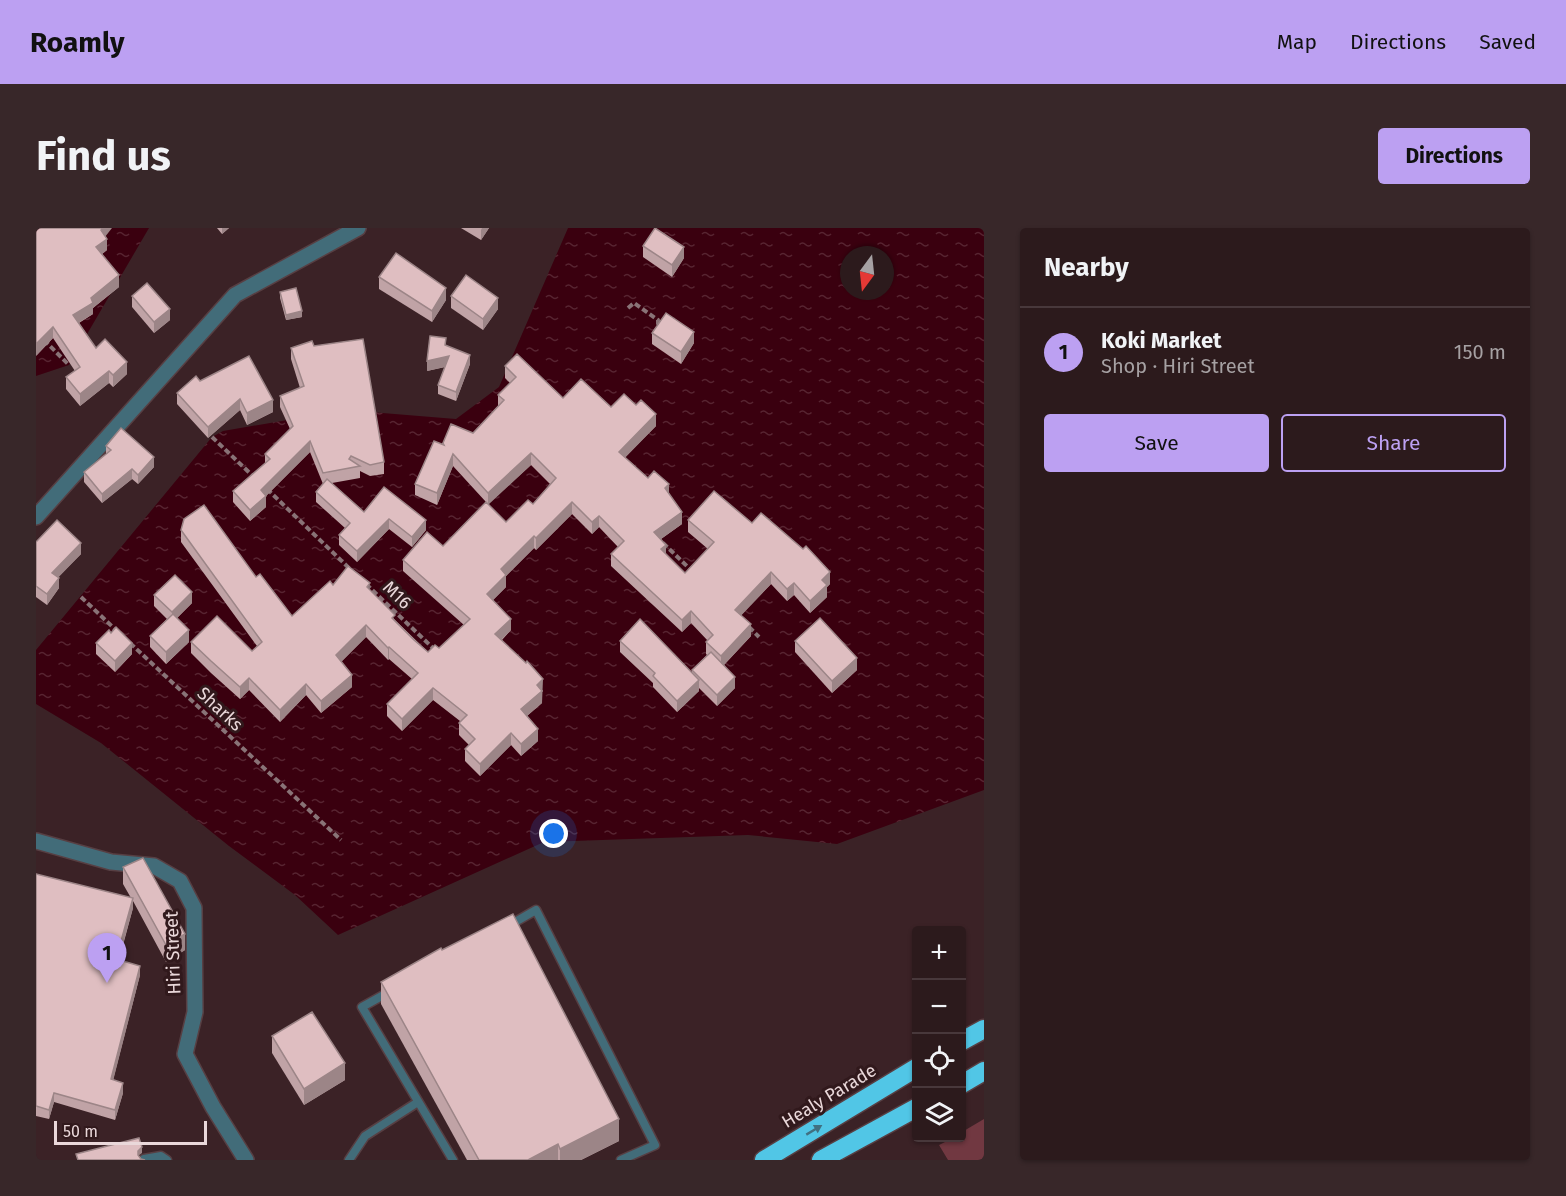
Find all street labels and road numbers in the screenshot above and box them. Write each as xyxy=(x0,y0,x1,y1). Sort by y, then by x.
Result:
street label: M16 xyxy=(378,576,416,614)
street label: Sharks xyxy=(193,682,247,736)
street label: Hiri Street xyxy=(161,911,185,995)
street label: Healy Parade xyxy=(778,1059,880,1133)

